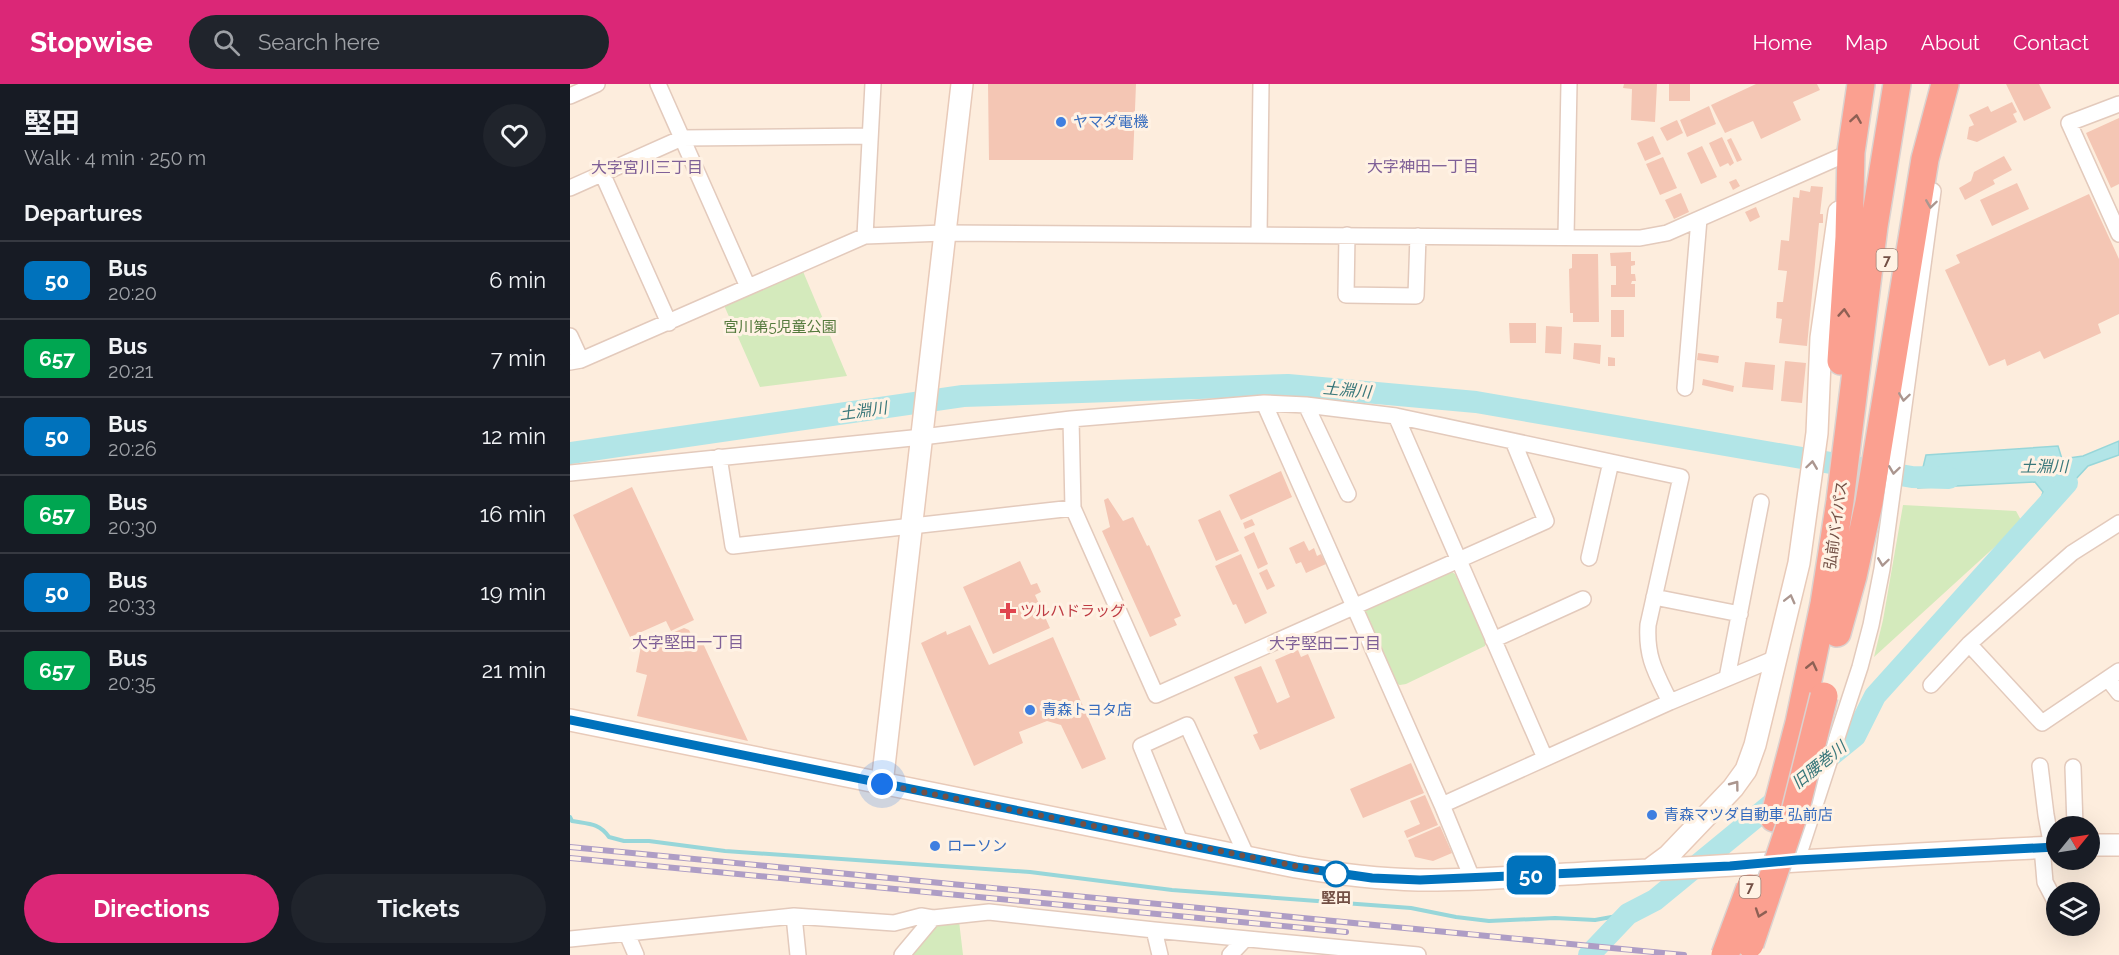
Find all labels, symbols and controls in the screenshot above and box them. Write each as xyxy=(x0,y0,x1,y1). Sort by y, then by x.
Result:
search box xyxy=(189,15,609,69)
text: Stopwise xyxy=(30,26,153,59)
icon: search xyxy=(210,26,243,59)
text: Search here xyxy=(258,29,380,55)
text: Home xyxy=(1753,30,1812,55)
text: Map xyxy=(1845,30,1888,55)
text: About xyxy=(1921,30,1980,55)
text: Contact xyxy=(2013,30,2089,55)
button: heart xyxy=(483,104,546,167)
text: 堅田 xyxy=(24,107,80,140)
place label: ヤマダ電機 xyxy=(1073,113,1148,131)
one-way arrow xyxy=(1849,114,1861,123)
marker: ヤマダ電機 xyxy=(1054,115,1068,129)
text: Walk · 4 min · 250 m xyxy=(24,146,206,170)
district label: 大字神田一丁目 xyxy=(1367,157,1479,176)
district label: 大字宮川三丁目 xyxy=(591,158,703,177)
one-way arrow xyxy=(1926,199,1938,209)
text: Departures xyxy=(24,200,142,226)
road number: 7 xyxy=(1876,249,1898,271)
text: Bus xyxy=(108,255,147,281)
text: 6 min xyxy=(489,267,546,293)
text: 50 xyxy=(45,268,69,293)
text: 20:20 xyxy=(108,281,157,305)
one-way arrow xyxy=(1837,308,1850,318)
park label: 宮川第5児童公園 xyxy=(723,318,837,336)
text: Bus xyxy=(108,333,147,359)
text: 7 min xyxy=(491,345,546,371)
text: 657 xyxy=(39,346,75,371)
text: 20:21 xyxy=(108,359,153,383)
water label: 土淵川 xyxy=(1322,378,1374,402)
one-way arrow xyxy=(1899,393,1911,402)
water label: 土淵川 xyxy=(838,398,890,424)
text: Bus xyxy=(108,411,147,437)
text: 12 min xyxy=(482,423,546,449)
text: 50 xyxy=(45,424,69,449)
text: 20:26 xyxy=(108,437,157,461)
water label: 土淵川 xyxy=(2020,457,2070,476)
one-way arrow xyxy=(1805,460,1817,470)
one-way arrow xyxy=(1889,466,1901,475)
street label: 弘前バイパス xyxy=(1821,479,1851,571)
text: Bus xyxy=(108,489,147,515)
text: 16 min xyxy=(480,501,546,527)
text: 657 xyxy=(39,502,75,527)
text: 20:30 xyxy=(108,515,157,539)
one-way arrow xyxy=(1877,557,1890,566)
text: Bus xyxy=(108,567,147,593)
text: 19 min xyxy=(480,579,546,605)
text: 50 xyxy=(45,580,69,605)
text: 20:33 xyxy=(108,593,156,617)
one-way arrow xyxy=(1783,594,1796,604)
place label: ツルハドラッグ xyxy=(1020,602,1125,620)
marker: ツルハドラッグ xyxy=(1001,604,1015,618)
district label: 大字堅田一丁目 xyxy=(632,633,744,652)
district label: 大字堅田二丁目 xyxy=(1269,634,1381,653)
text: Bus xyxy=(108,645,147,671)
text: 21 min xyxy=(482,657,546,683)
text: 657 xyxy=(39,658,75,683)
one-way arrow xyxy=(1804,661,1817,671)
text: 20:35 xyxy=(108,671,156,695)
place label: 青森トヨタ店 xyxy=(1042,701,1132,719)
marker: 青森トヨタ店 xyxy=(1023,703,1037,717)
water label: 旧腰巻川 xyxy=(1788,736,1851,793)
your location xyxy=(867,769,897,799)
one-way arrow xyxy=(1728,780,1739,791)
place label: 青森マツダ自動車 弘前店 xyxy=(1664,806,1833,824)
marker: 青森マツダ自動車 弘前店 xyxy=(1645,808,1659,822)
north arrow xyxy=(2046,816,2100,870)
map controls xyxy=(2046,816,2100,936)
place label: ローソン xyxy=(947,837,1007,855)
marker: ローソン xyxy=(928,839,942,853)
line badge: 50 xyxy=(1504,856,1558,894)
marker: 堅田 xyxy=(1323,861,1349,887)
text: 50 xyxy=(1519,863,1543,888)
button: Directions xyxy=(24,874,279,943)
button: Tickets xyxy=(291,874,546,943)
road number: 7 xyxy=(1740,876,1760,898)
button: layers xyxy=(2046,882,2100,936)
place label: 堅田 xyxy=(1321,889,1351,907)
one-way arrow xyxy=(1755,907,1768,918)

